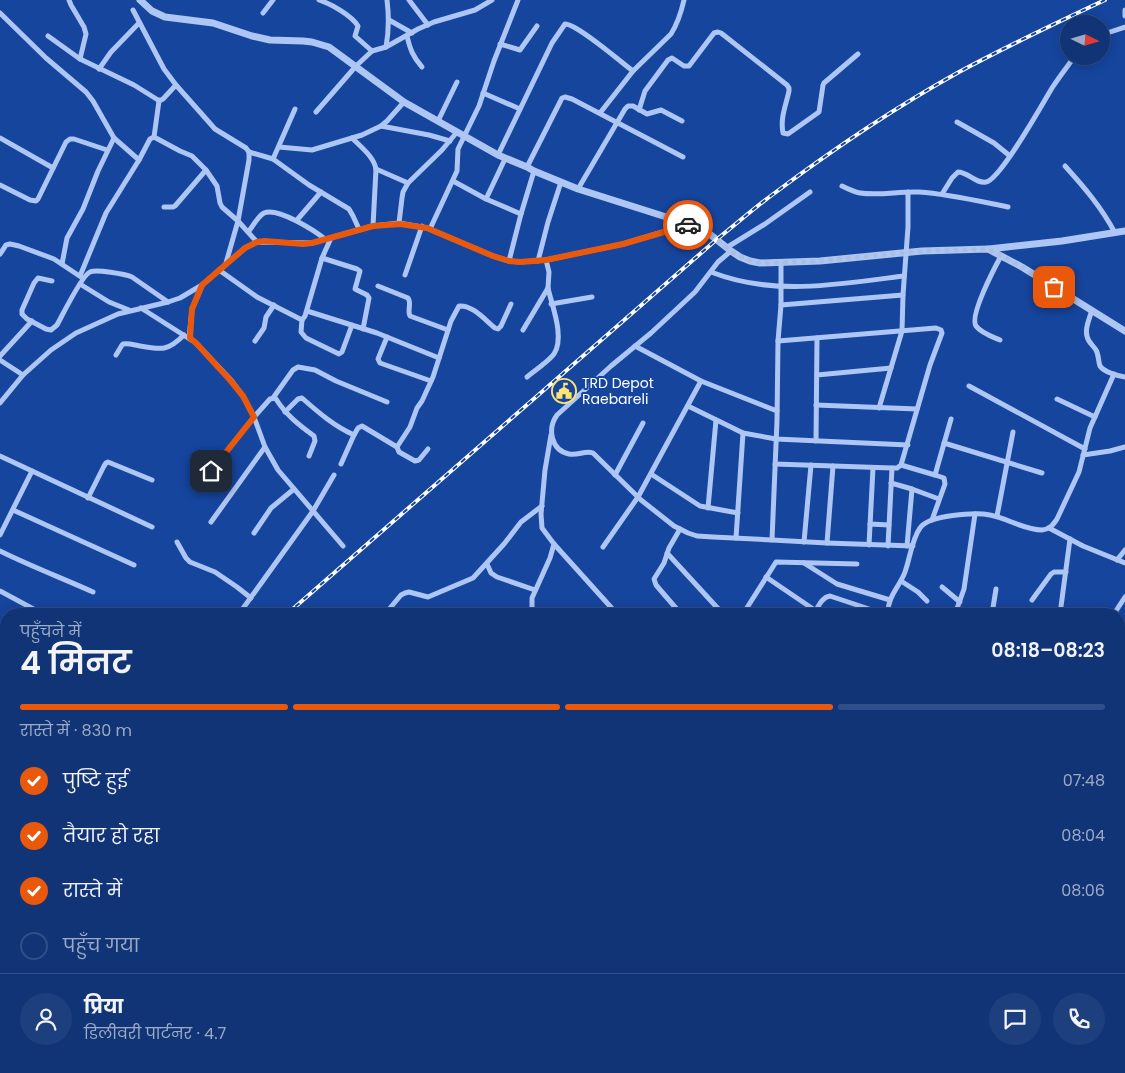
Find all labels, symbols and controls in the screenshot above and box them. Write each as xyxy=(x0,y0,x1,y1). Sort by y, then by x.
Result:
north arrow xyxy=(1060,15,1110,65)
map controls xyxy=(1060,15,1110,65)
courier xyxy=(663,200,713,250)
icon: car xyxy=(674,211,702,239)
pin xyxy=(1033,266,1075,308)
icon: bag xyxy=(1040,273,1068,301)
place label: TRD Depot Raebareli xyxy=(582,373,654,409)
public building icon: TRD Depot Raebareli xyxy=(551,378,577,404)
pin xyxy=(190,450,232,492)
icon: home xyxy=(197,457,225,485)
text: पहुँचने में xyxy=(20,620,81,643)
text: 08:18–08:23 xyxy=(991,637,1105,664)
text: 4 मिनट xyxy=(20,640,132,685)
text: रास्ते में · 830 m xyxy=(20,719,132,742)
icon: check xyxy=(20,767,48,795)
text: पुष्टि हुई xyxy=(63,767,128,794)
text: 07:48 xyxy=(1063,769,1105,792)
icon: check xyxy=(20,822,48,850)
text: तैयार हो रहा xyxy=(63,822,160,849)
text: 08:04 xyxy=(1061,824,1105,847)
icon: check xyxy=(20,877,48,905)
text: रास्ते में xyxy=(63,877,122,904)
text: 08:06 xyxy=(1061,879,1105,902)
text: पहुँच गया xyxy=(63,932,139,959)
button: person xyxy=(20,993,72,1045)
text: प्रिया xyxy=(84,993,123,1020)
button: chat xyxy=(989,993,1041,1045)
button: phone xyxy=(1053,993,1105,1045)
text: डिलीवरी पार्टनर · 4.7 xyxy=(84,1022,226,1045)

